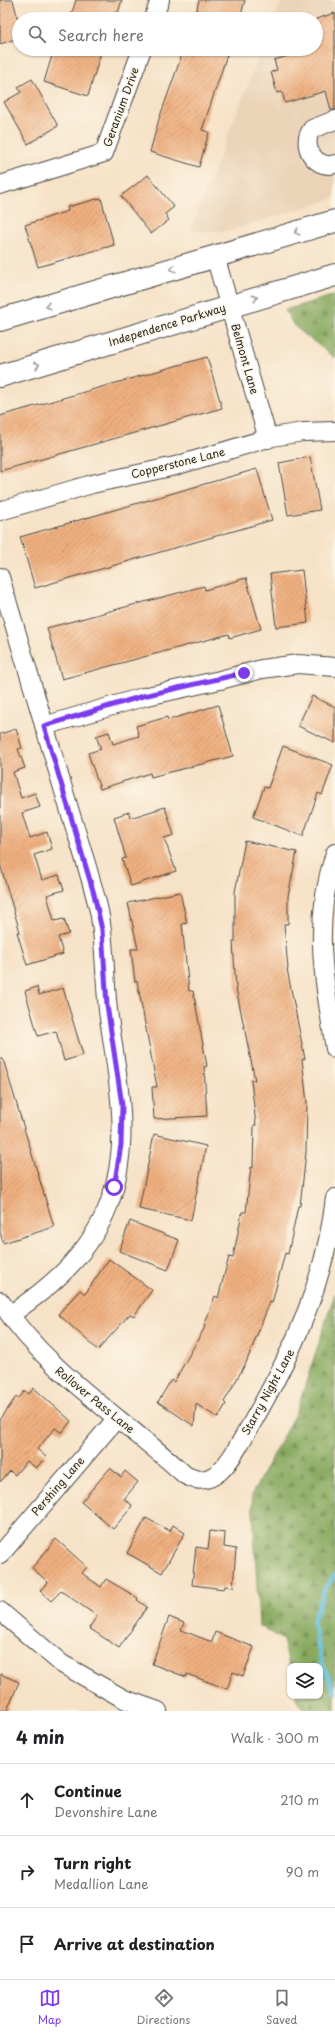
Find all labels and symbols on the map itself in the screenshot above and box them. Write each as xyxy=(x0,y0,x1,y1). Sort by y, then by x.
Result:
street label: Geranium Drive xyxy=(98,64,143,149)
one-way arrow xyxy=(294,227,301,235)
one-way arrow xyxy=(170,264,177,273)
one-way arrow xyxy=(252,294,259,303)
street label: Independence Parkway xyxy=(106,299,228,350)
one-way arrow xyxy=(45,301,52,310)
street label: Belmont Lane xyxy=(227,321,264,396)
one-way arrow xyxy=(34,361,41,370)
street label: Copperstone Lane xyxy=(129,443,227,482)
route end xyxy=(235,664,253,682)
route start xyxy=(105,1178,123,1196)
street label: Starry Night Lane xyxy=(237,1346,298,1438)
street label: Rollover Pass Lane xyxy=(52,1362,139,1437)
street label: Pershing Lane xyxy=(27,1452,88,1519)

